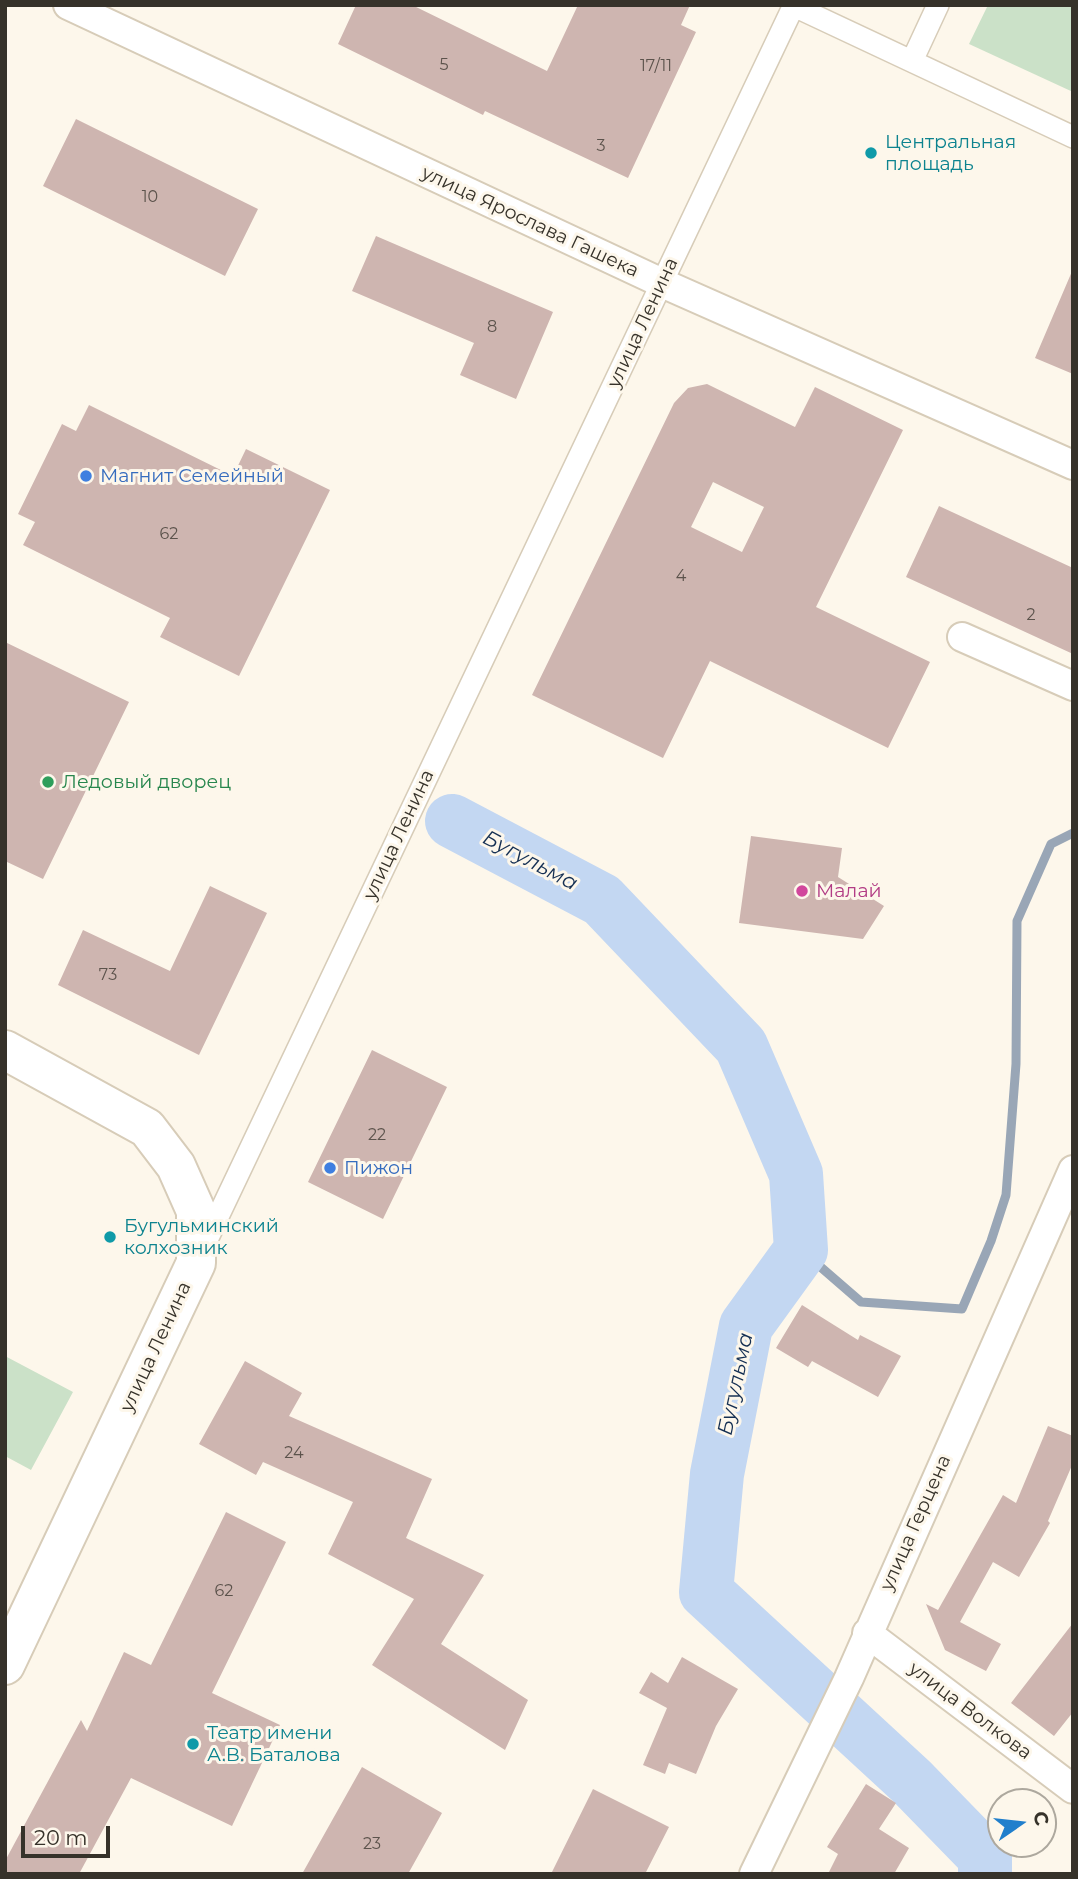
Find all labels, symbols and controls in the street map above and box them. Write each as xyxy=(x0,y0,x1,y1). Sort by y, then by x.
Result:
house number: 5 xyxy=(439,55,449,75)
house number: 17/11 xyxy=(640,56,672,76)
place label: Центральная площадь xyxy=(885,131,1016,175)
house number: 3 xyxy=(596,136,606,156)
marker: Центральная площадь xyxy=(863,145,879,161)
street label: улица Ярослава Гашека xyxy=(418,162,642,282)
house number: 10 xyxy=(142,187,158,207)
street label: улица Ленина xyxy=(603,254,683,392)
house number: 8 xyxy=(487,317,497,337)
place label: Магнит Семейный xyxy=(100,465,284,487)
marker: Магнит Семейный xyxy=(78,468,94,484)
house number: 62 xyxy=(160,524,178,544)
house number: 4 xyxy=(676,566,686,586)
house number: 2 xyxy=(1026,605,1036,625)
street label: улица Ленина xyxy=(359,766,439,904)
place label: Ледовый дворец xyxy=(62,771,231,793)
marker: Ледовый дворец xyxy=(40,774,56,790)
water label: Бугульма xyxy=(478,825,582,897)
place label: Малай xyxy=(816,880,882,902)
marker: Малай xyxy=(794,883,810,899)
house number: 73 xyxy=(99,965,117,985)
house number: 22 xyxy=(368,1125,386,1145)
place label: Пижон xyxy=(344,1157,413,1179)
marker: Пижон xyxy=(322,1160,338,1176)
place label: Бугульминский колхозник xyxy=(124,1215,279,1259)
marker: Бугульминский колхозник xyxy=(102,1229,118,1245)
street label: улица Ленина xyxy=(116,1278,196,1416)
water label: Бугульма xyxy=(713,1331,759,1437)
house number: 24 xyxy=(284,1443,304,1463)
street label: улица Герцена xyxy=(876,1452,956,1594)
house number: 62 xyxy=(215,1581,233,1601)
street label: улица Волкова xyxy=(904,1657,1036,1765)
place label: Театр имени А.В. Баталова xyxy=(207,1722,341,1766)
marker: Театр имени А.В. Баталова xyxy=(185,1736,201,1752)
north arrow xyxy=(987,1788,1057,1858)
text: С xyxy=(1028,1809,1054,1828)
scale bar xyxy=(24,1812,114,1856)
text: 20 m xyxy=(34,1825,88,1850)
house number: 23 xyxy=(363,1834,381,1854)

